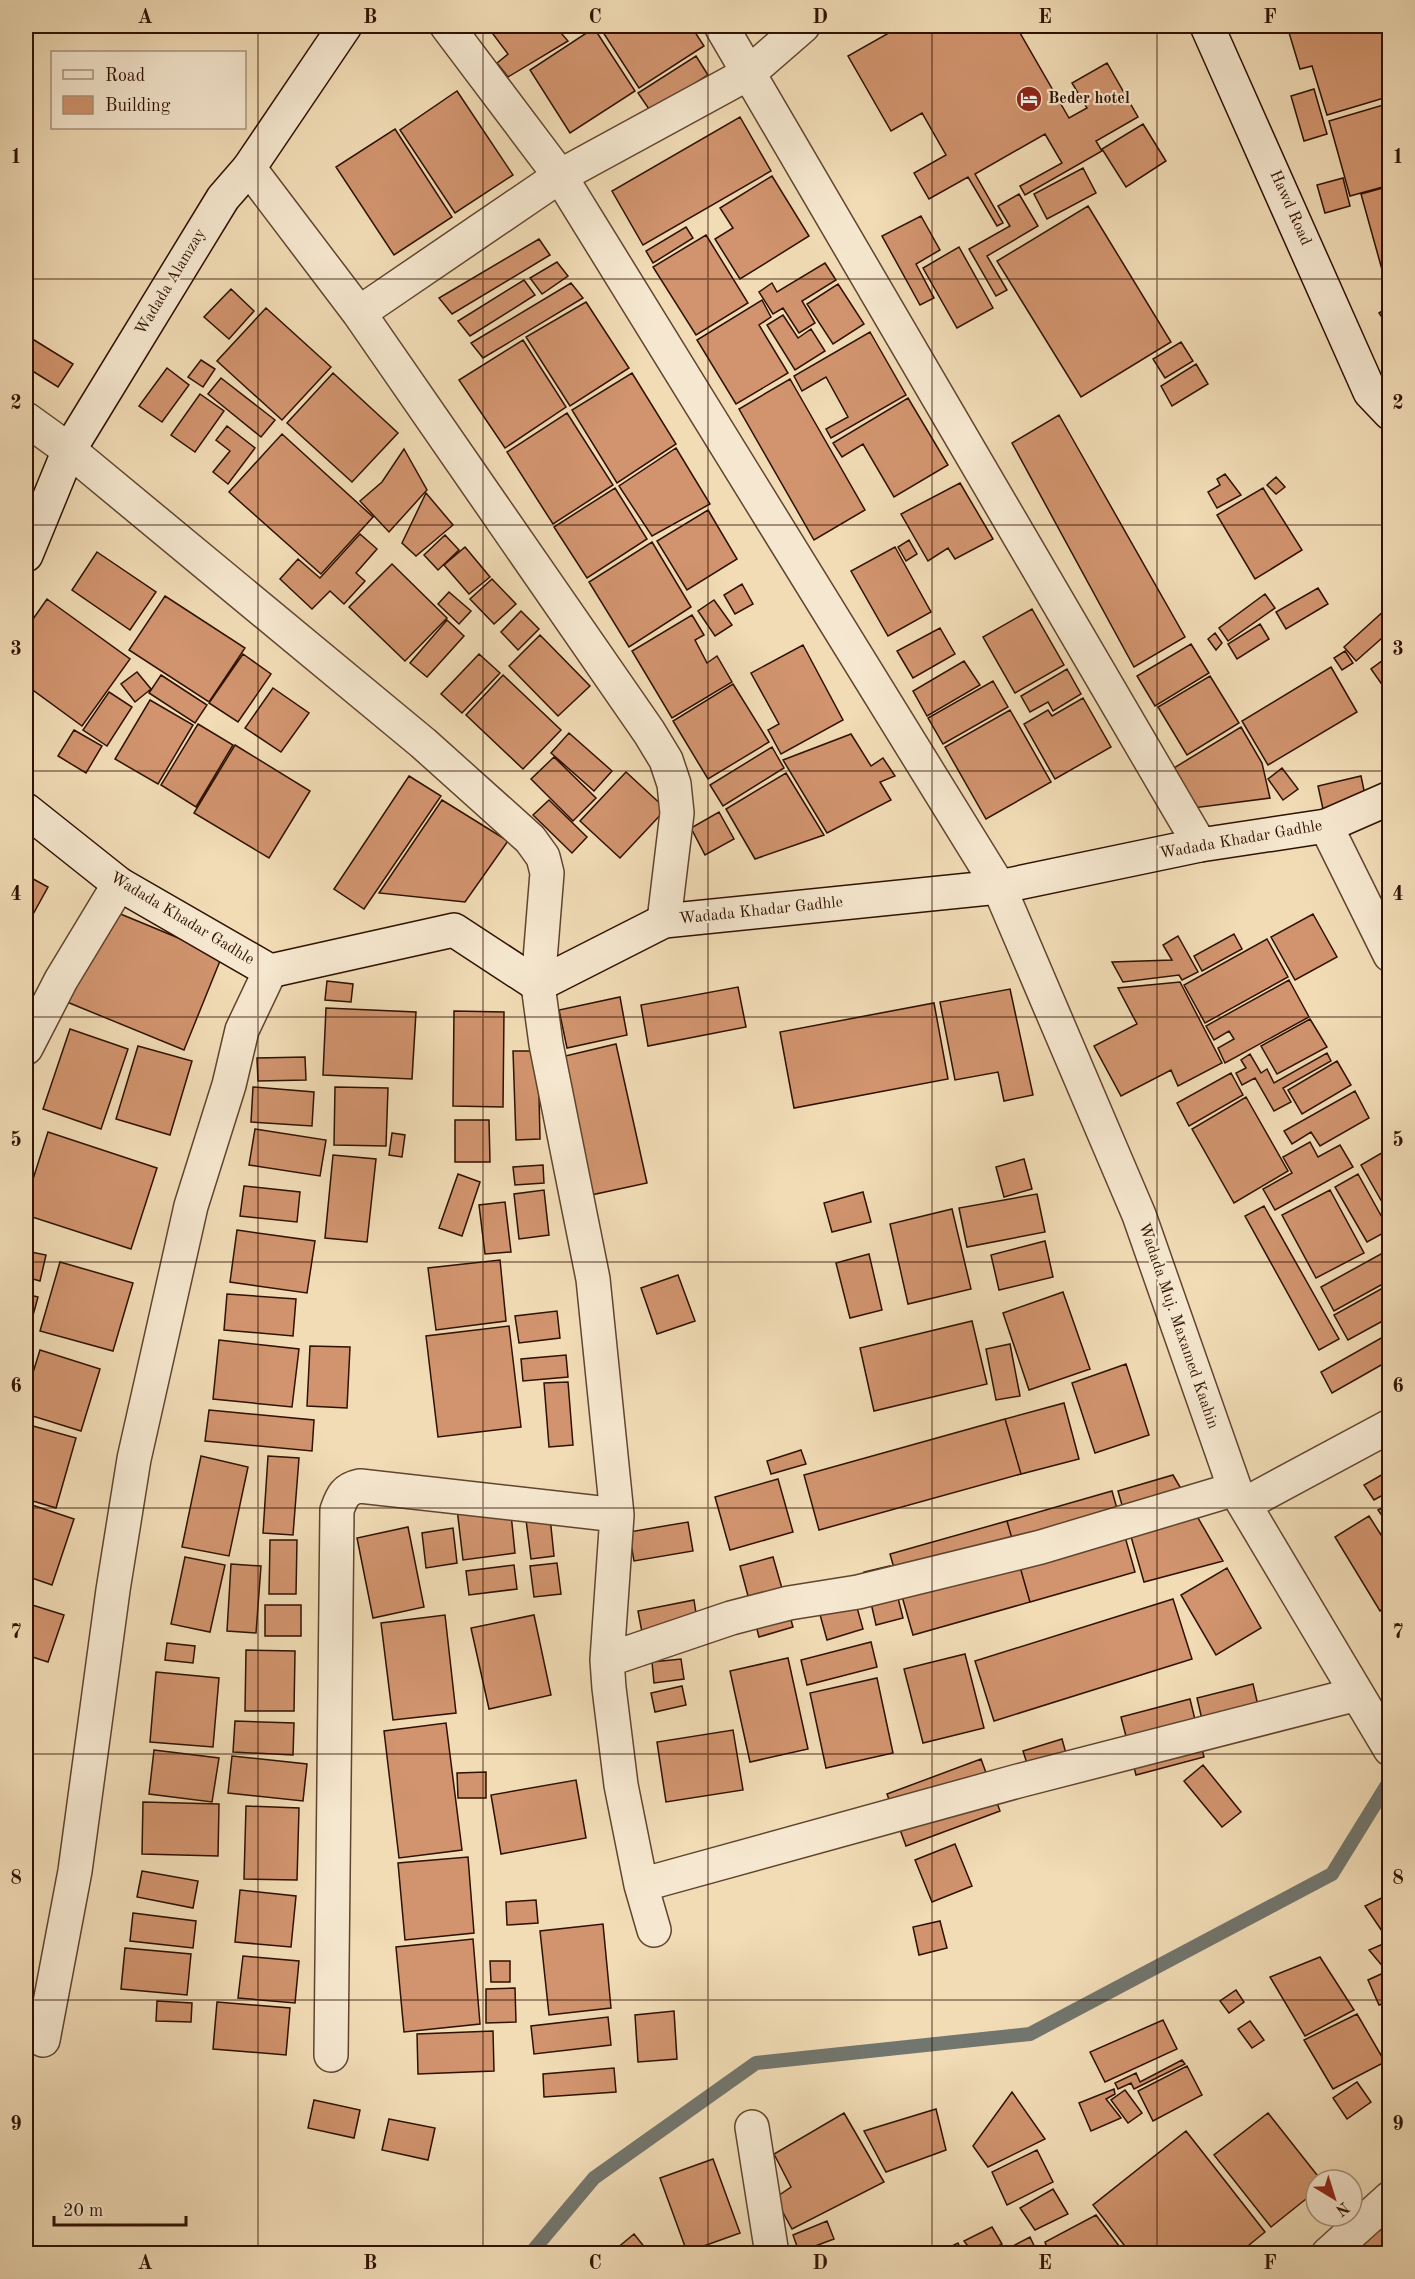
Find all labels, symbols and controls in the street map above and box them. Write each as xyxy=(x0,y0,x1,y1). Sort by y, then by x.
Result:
text: A xyxy=(137,8,153,28)
text: B xyxy=(363,8,377,28)
text: C xyxy=(588,8,602,28)
text: D xyxy=(812,8,828,28)
text: E xyxy=(1038,8,1052,28)
text: F xyxy=(1263,8,1277,28)
legend xyxy=(51,51,246,129)
text: Road xyxy=(105,67,145,85)
hotel icon: Beder hotel xyxy=(1014,84,1044,114)
place label: Beder hotel xyxy=(1048,91,1130,107)
text: Building xyxy=(105,97,171,115)
text: 1 xyxy=(10,148,22,168)
text: 1 xyxy=(1392,148,1404,168)
street label: Hawd Road xyxy=(1266,168,1314,248)
street label: Wadada Alamzay xyxy=(133,226,209,338)
text: 2 xyxy=(10,394,22,414)
text: 2 xyxy=(1392,394,1404,414)
text: 3 xyxy=(10,640,22,660)
text: 3 xyxy=(1392,640,1404,660)
street label: Wadada Khadar Gadhle xyxy=(1158,818,1324,862)
street label: Wadada Khadar Gadhle xyxy=(107,870,257,968)
text: 4 xyxy=(10,885,22,905)
text: 4 xyxy=(1392,885,1404,905)
street label: Wadada Khadar Gadhle xyxy=(678,894,844,928)
text: 5 xyxy=(10,1130,22,1151)
text: 5 xyxy=(1392,1130,1404,1151)
street label: Wadada Muj. Maxamed Kaahin xyxy=(1135,1221,1221,1431)
text: 6 xyxy=(10,1377,22,1397)
text: 6 xyxy=(1392,1377,1404,1397)
text: 7 xyxy=(10,1623,22,1643)
text: 7 xyxy=(1392,1623,1404,1643)
text: 8 xyxy=(10,1869,22,1889)
text: 8 xyxy=(1392,1869,1404,1889)
text: 9 xyxy=(10,2115,22,2135)
text: 9 xyxy=(1392,2115,1404,2135)
north arrow xyxy=(1304,2168,1364,2228)
scale bar xyxy=(54,2189,186,2227)
text: N xyxy=(1332,2198,1352,2219)
text: 20 m xyxy=(63,2202,103,2220)
text: A xyxy=(137,2254,153,2274)
text: B xyxy=(363,2254,377,2274)
text: C xyxy=(588,2254,602,2274)
text: D xyxy=(812,2254,828,2274)
text: E xyxy=(1038,2254,1052,2274)
text: F xyxy=(1263,2254,1277,2274)

